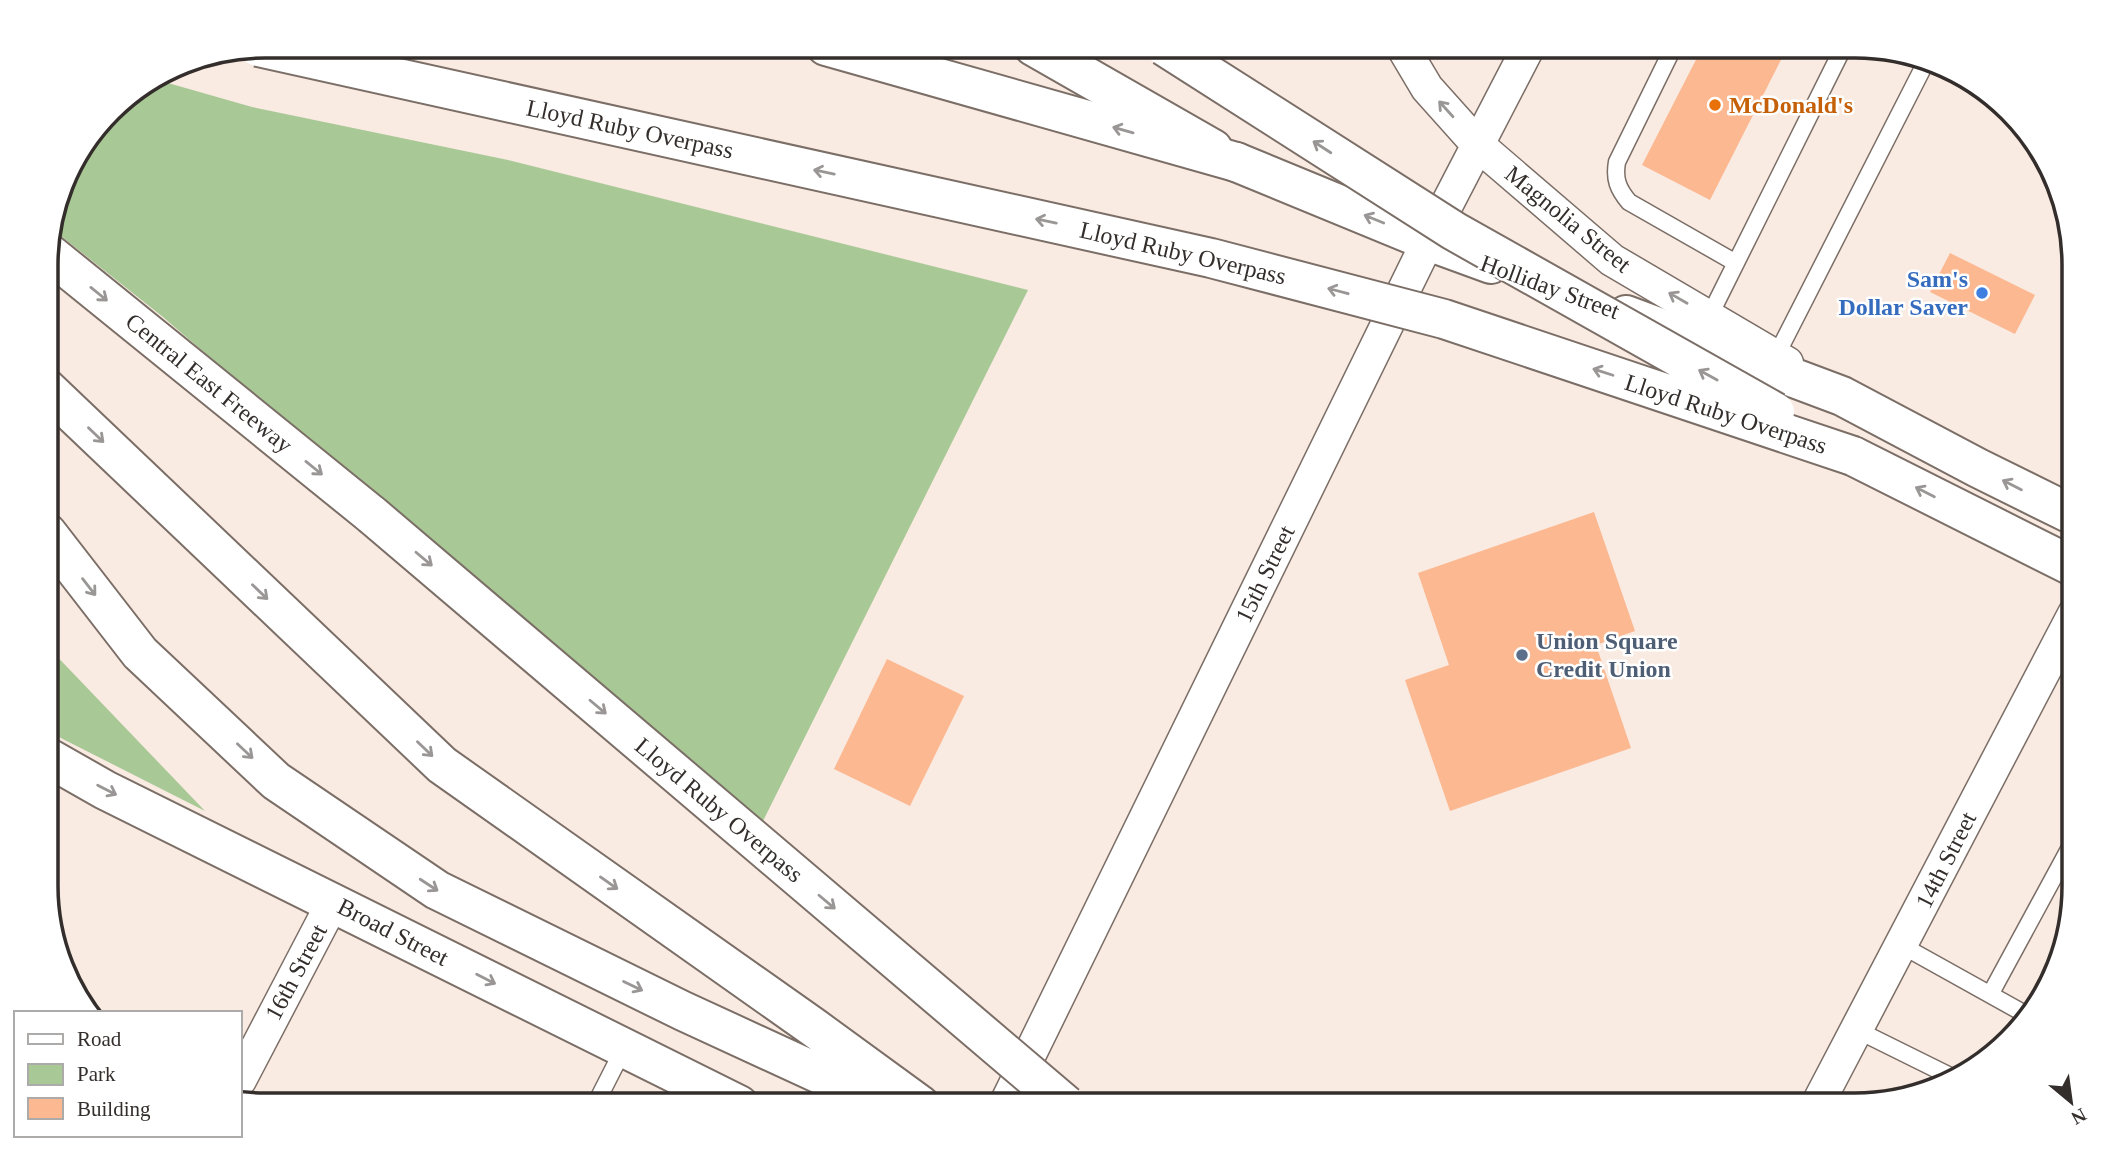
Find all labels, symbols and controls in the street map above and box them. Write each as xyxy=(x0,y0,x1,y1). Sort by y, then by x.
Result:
place label: McDonald's xyxy=(1729,92,1853,118)
street label: Lloyd Ruby Overpass xyxy=(524,94,736,164)
marker: McDonald's xyxy=(1707,97,1723,113)
one-way arrow xyxy=(1438,100,1454,118)
one-way arrow xyxy=(1113,123,1135,136)
one-way arrow xyxy=(1313,140,1333,154)
street label: Magnolia Street xyxy=(1500,160,1636,278)
one-way arrow xyxy=(813,165,836,178)
one-way arrow xyxy=(1363,211,1385,224)
one-way arrow xyxy=(1035,214,1058,228)
street label: Lloyd Ruby Overpass xyxy=(1077,217,1289,289)
street label: Holliday Street xyxy=(1477,250,1623,324)
place label: Sam's Dollar Saver xyxy=(1838,266,1968,320)
one-way arrow xyxy=(1327,284,1350,297)
marker: Sam's Dollar Saver xyxy=(1974,285,1990,301)
one-way arrow xyxy=(90,286,108,301)
one-way arrow xyxy=(1668,291,1688,305)
street label: Central East Freeway xyxy=(121,308,297,458)
one-way arrow xyxy=(1592,365,1614,377)
one-way arrow xyxy=(1699,368,1719,382)
street label: Lloyd Ruby Overpass xyxy=(1622,369,1830,459)
one-way arrow xyxy=(87,426,104,443)
one-way arrow xyxy=(304,460,322,475)
one-way arrow xyxy=(2002,477,2023,491)
one-way arrow xyxy=(1915,485,1936,499)
street label: 15th Street xyxy=(1230,521,1300,627)
one-way arrow xyxy=(415,551,433,567)
one-way arrow xyxy=(81,577,96,596)
one-way arrow xyxy=(252,583,269,600)
place label: Union Square Credit Union xyxy=(1536,628,1678,682)
marker: Union Square Credit Union xyxy=(1514,647,1530,663)
one-way arrow xyxy=(588,699,606,715)
street label: Lloyd Ruby Overpass xyxy=(630,732,808,888)
one-way arrow xyxy=(416,740,433,757)
one-way arrow xyxy=(236,743,253,760)
one-way arrow xyxy=(96,784,117,798)
street label: 14th Street xyxy=(1911,807,1981,913)
one-way arrow xyxy=(599,875,618,890)
one-way arrow xyxy=(419,878,438,892)
street label: Broad Street xyxy=(333,893,453,971)
one-way arrow xyxy=(818,894,836,910)
street label: 16th Street xyxy=(260,919,332,1024)
one-way arrow xyxy=(475,972,496,986)
one-way arrow xyxy=(622,980,643,993)
legend xyxy=(14,1011,242,1137)
text: Road xyxy=(77,1027,122,1051)
text: Park xyxy=(77,1062,116,1086)
north arrow xyxy=(2036,1067,2106,1137)
text: Building xyxy=(77,1097,151,1121)
text: N xyxy=(2068,1104,2090,1129)

